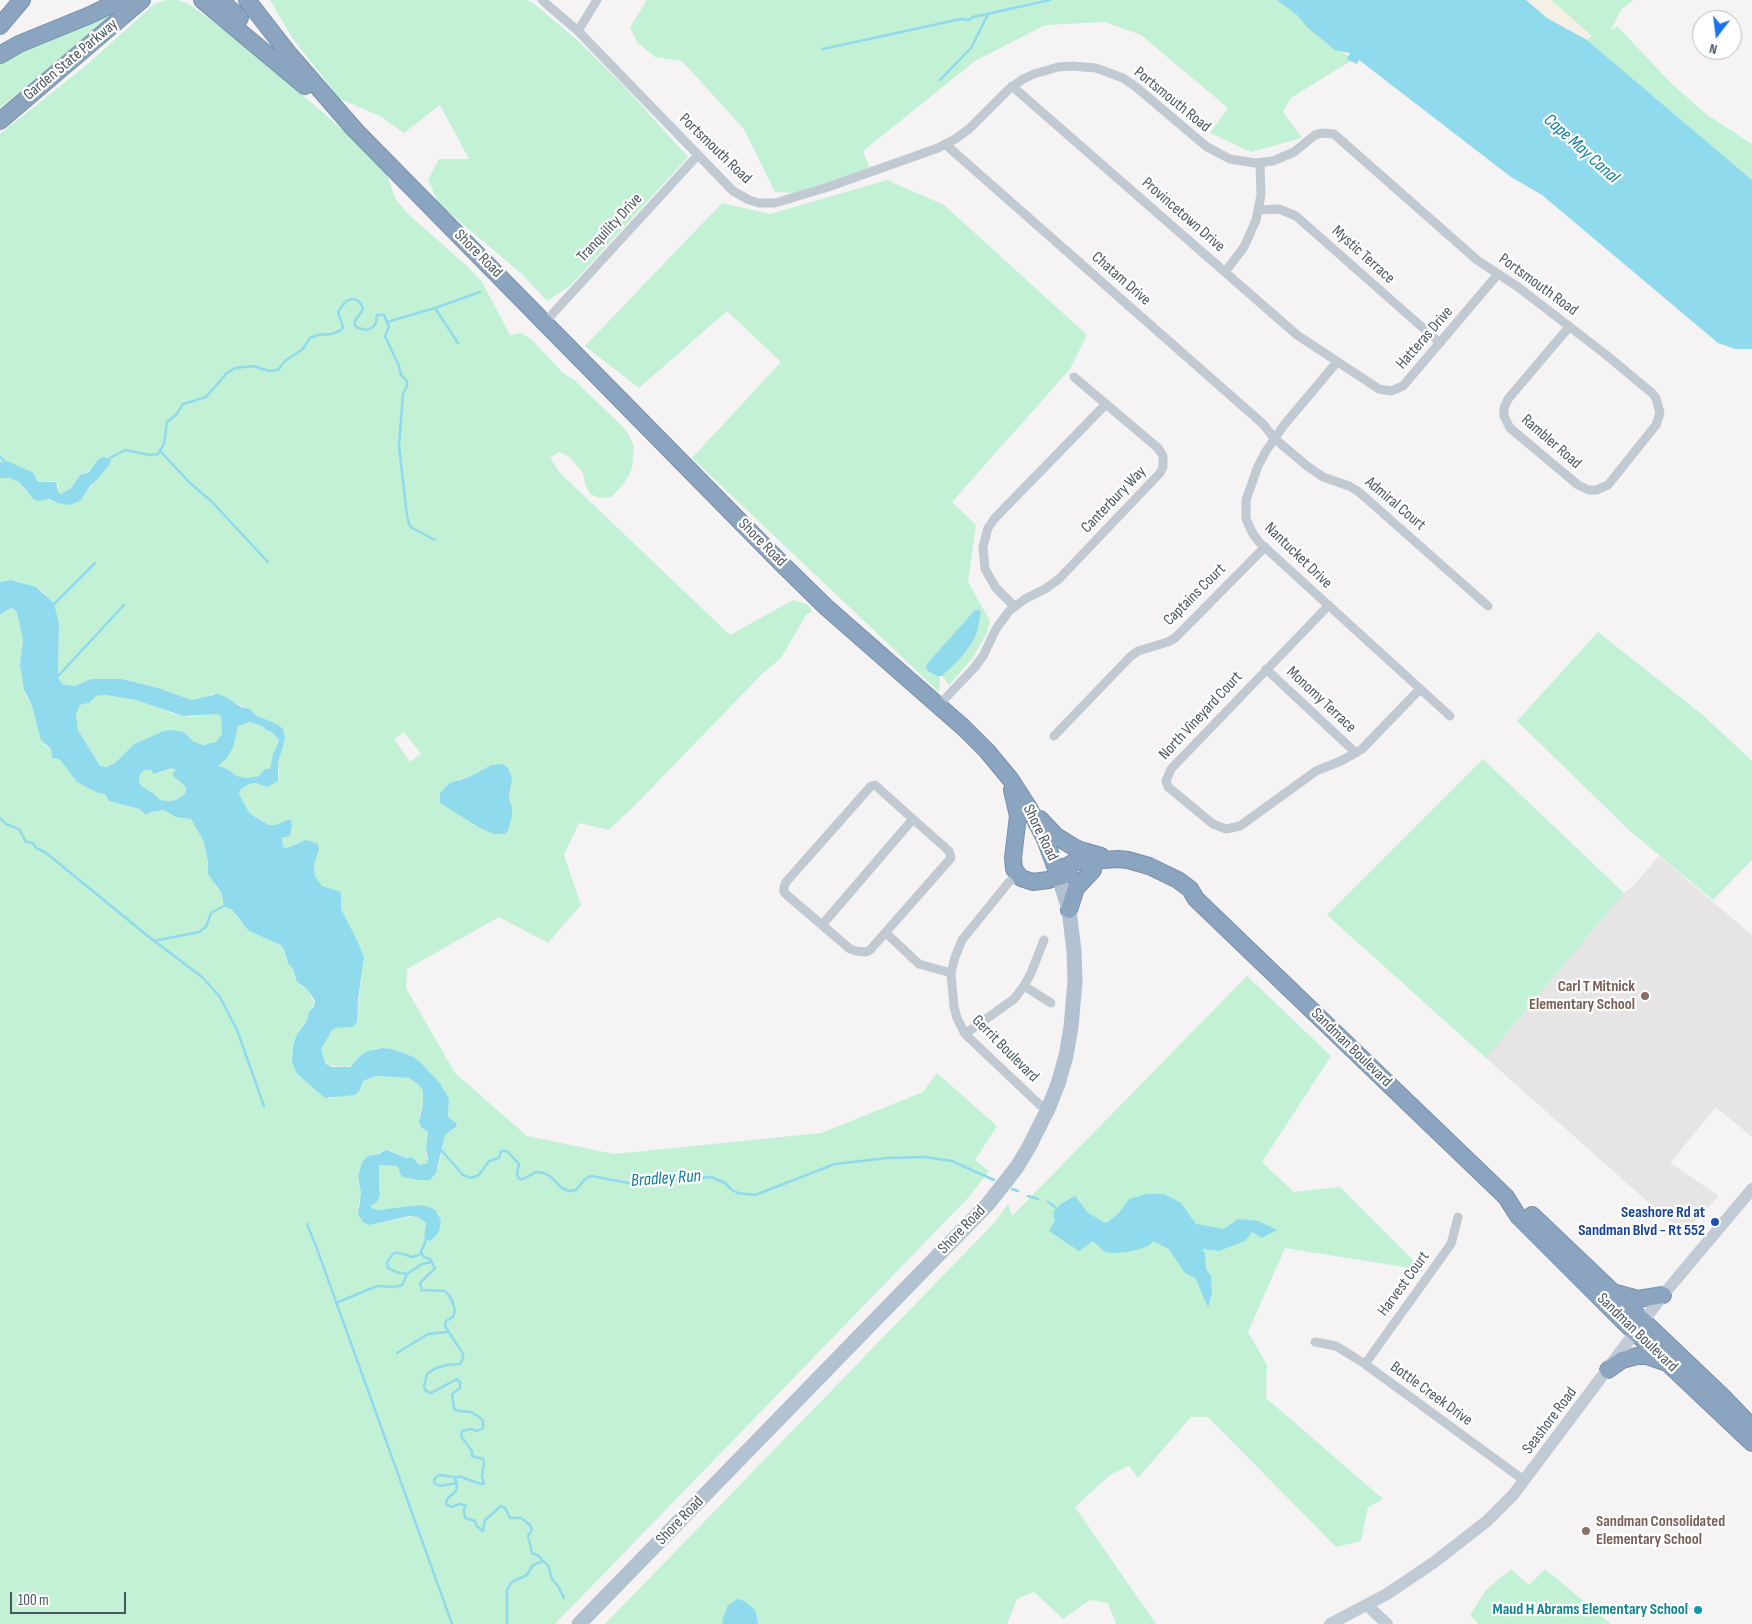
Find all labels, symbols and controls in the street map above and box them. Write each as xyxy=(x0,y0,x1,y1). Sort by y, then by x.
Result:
north arrow xyxy=(1692,10,1742,60)
street label: Garden State Parkway xyxy=(20,15,122,105)
text: N xyxy=(1707,40,1719,58)
street label: Portsmouth Road xyxy=(1130,63,1214,137)
street label: Portsmouth Road xyxy=(675,110,755,188)
water label: Cape May Canal xyxy=(1539,110,1623,188)
street label: Provincetown Drive xyxy=(1137,174,1229,256)
street label: Tranquility Drive xyxy=(573,190,647,266)
street label: Mystic Terrace xyxy=(1328,222,1398,288)
street label: Shore Road xyxy=(450,226,506,282)
street label: Chatam Drive xyxy=(1087,248,1155,310)
street label: Portsmouth Road xyxy=(1495,250,1581,320)
street label: Hatteras Drive xyxy=(1392,303,1458,373)
street label: Rambler Road xyxy=(1517,411,1585,473)
street label: Canterbury Way xyxy=(1077,463,1151,537)
street label: Admiral Court xyxy=(1361,473,1429,535)
street label: Shore Road xyxy=(734,515,790,571)
street label: Nantucket Drive xyxy=(1260,519,1336,593)
street label: Captains Court xyxy=(1160,560,1230,630)
street label: Monomy Terrace xyxy=(1282,663,1360,737)
street label: North Vineyard Court xyxy=(1155,668,1247,764)
street label: Shore Road xyxy=(1018,802,1062,864)
place label: Carl T Mitnick Elementary School xyxy=(1529,977,1635,1015)
marker: Carl T Mitnick Elementary School xyxy=(1639,990,1651,1002)
street label: Sandman Boulevard xyxy=(1306,1005,1396,1091)
street label: Gerrit Boulevard xyxy=(967,1011,1043,1087)
water label: Bradley Run xyxy=(630,1166,702,1192)
street label: Shore Road xyxy=(934,1202,990,1258)
place label: Seashore Rd at Sandman Blvd - Rt 552 xyxy=(1578,1203,1705,1241)
marker: Seashore Rd at Sandman Blvd - Rt 552 xyxy=(1709,1216,1721,1228)
street label: Harvest Court xyxy=(1374,1248,1434,1320)
street label: Sandman Boulevard xyxy=(1592,1290,1682,1376)
street label: Bottle Creek Drive xyxy=(1386,1358,1476,1430)
street label: Seashore Road xyxy=(1519,1384,1581,1458)
street label: Shore Road xyxy=(652,1493,708,1549)
place label: Sandman Consolidated Elementary School xyxy=(1596,1512,1725,1550)
marker: Sandman Consolidated Elementary School xyxy=(1580,1525,1592,1537)
scale bar xyxy=(12,1582,129,1614)
text: 100 m xyxy=(18,1591,49,1610)
place label: Maud H Abrams Elementary School xyxy=(1493,1600,1688,1620)
marker: Maud H Abrams Elementary School xyxy=(1692,1604,1704,1616)

